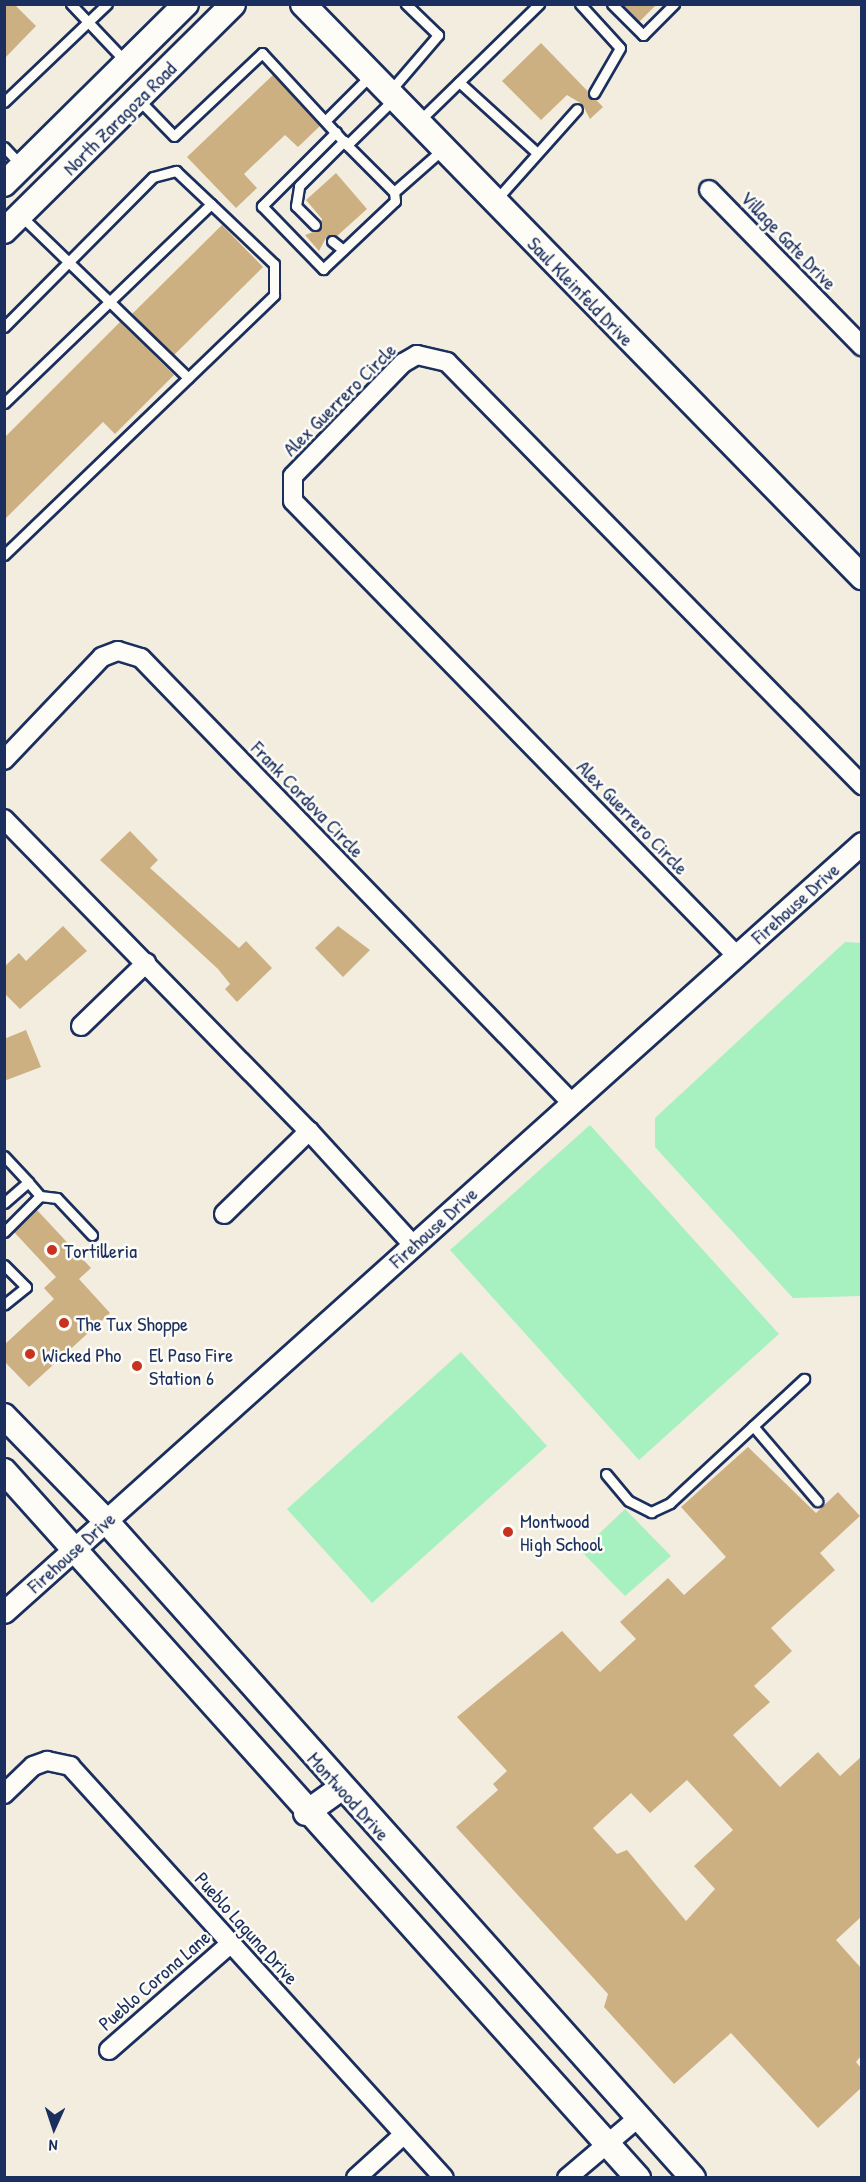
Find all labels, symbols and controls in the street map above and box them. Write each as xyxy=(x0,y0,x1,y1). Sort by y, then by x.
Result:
street label: North Zaragoza Road xyxy=(57,56,181,180)
street label: Village Gate Drive xyxy=(736,186,842,294)
street label: Saul Kleinfeld Drive xyxy=(523,231,639,351)
street label: Alex Guerrero Circle xyxy=(277,337,401,461)
street label: Frank Cordova Circle xyxy=(247,736,369,862)
street label: Alex Guerrero Circle xyxy=(572,755,694,879)
street label: Firehouse Drive xyxy=(746,857,844,949)
street label: Firehouse Drive xyxy=(384,1181,482,1273)
place label: Tortilleria xyxy=(64,1238,137,1262)
marker: Tortilleria xyxy=(45,1243,59,1257)
place label: The Tux Shoppe xyxy=(76,1311,188,1335)
marker: The Tux Shoppe xyxy=(57,1316,71,1330)
place label: Wicked Pho xyxy=(42,1342,121,1366)
place label: El Paso Fire Station 6 xyxy=(149,1342,233,1389)
marker: Wicked Pho xyxy=(23,1347,37,1361)
marker: El Paso Fire Station 6 xyxy=(130,1359,144,1373)
street label: Firehouse Drive xyxy=(22,1506,120,1598)
place label: Montwood High School xyxy=(520,1508,603,1555)
marker: Montwood High School xyxy=(501,1525,515,1539)
street label: Montwood Drive xyxy=(303,1747,395,1845)
street label: Pueblo Laguna Drive xyxy=(190,1867,304,1989)
street label: Pueblo Corona Lane xyxy=(93,1925,215,2035)
north arrow xyxy=(24,2098,84,2158)
text: N xyxy=(48,2135,58,2157)

